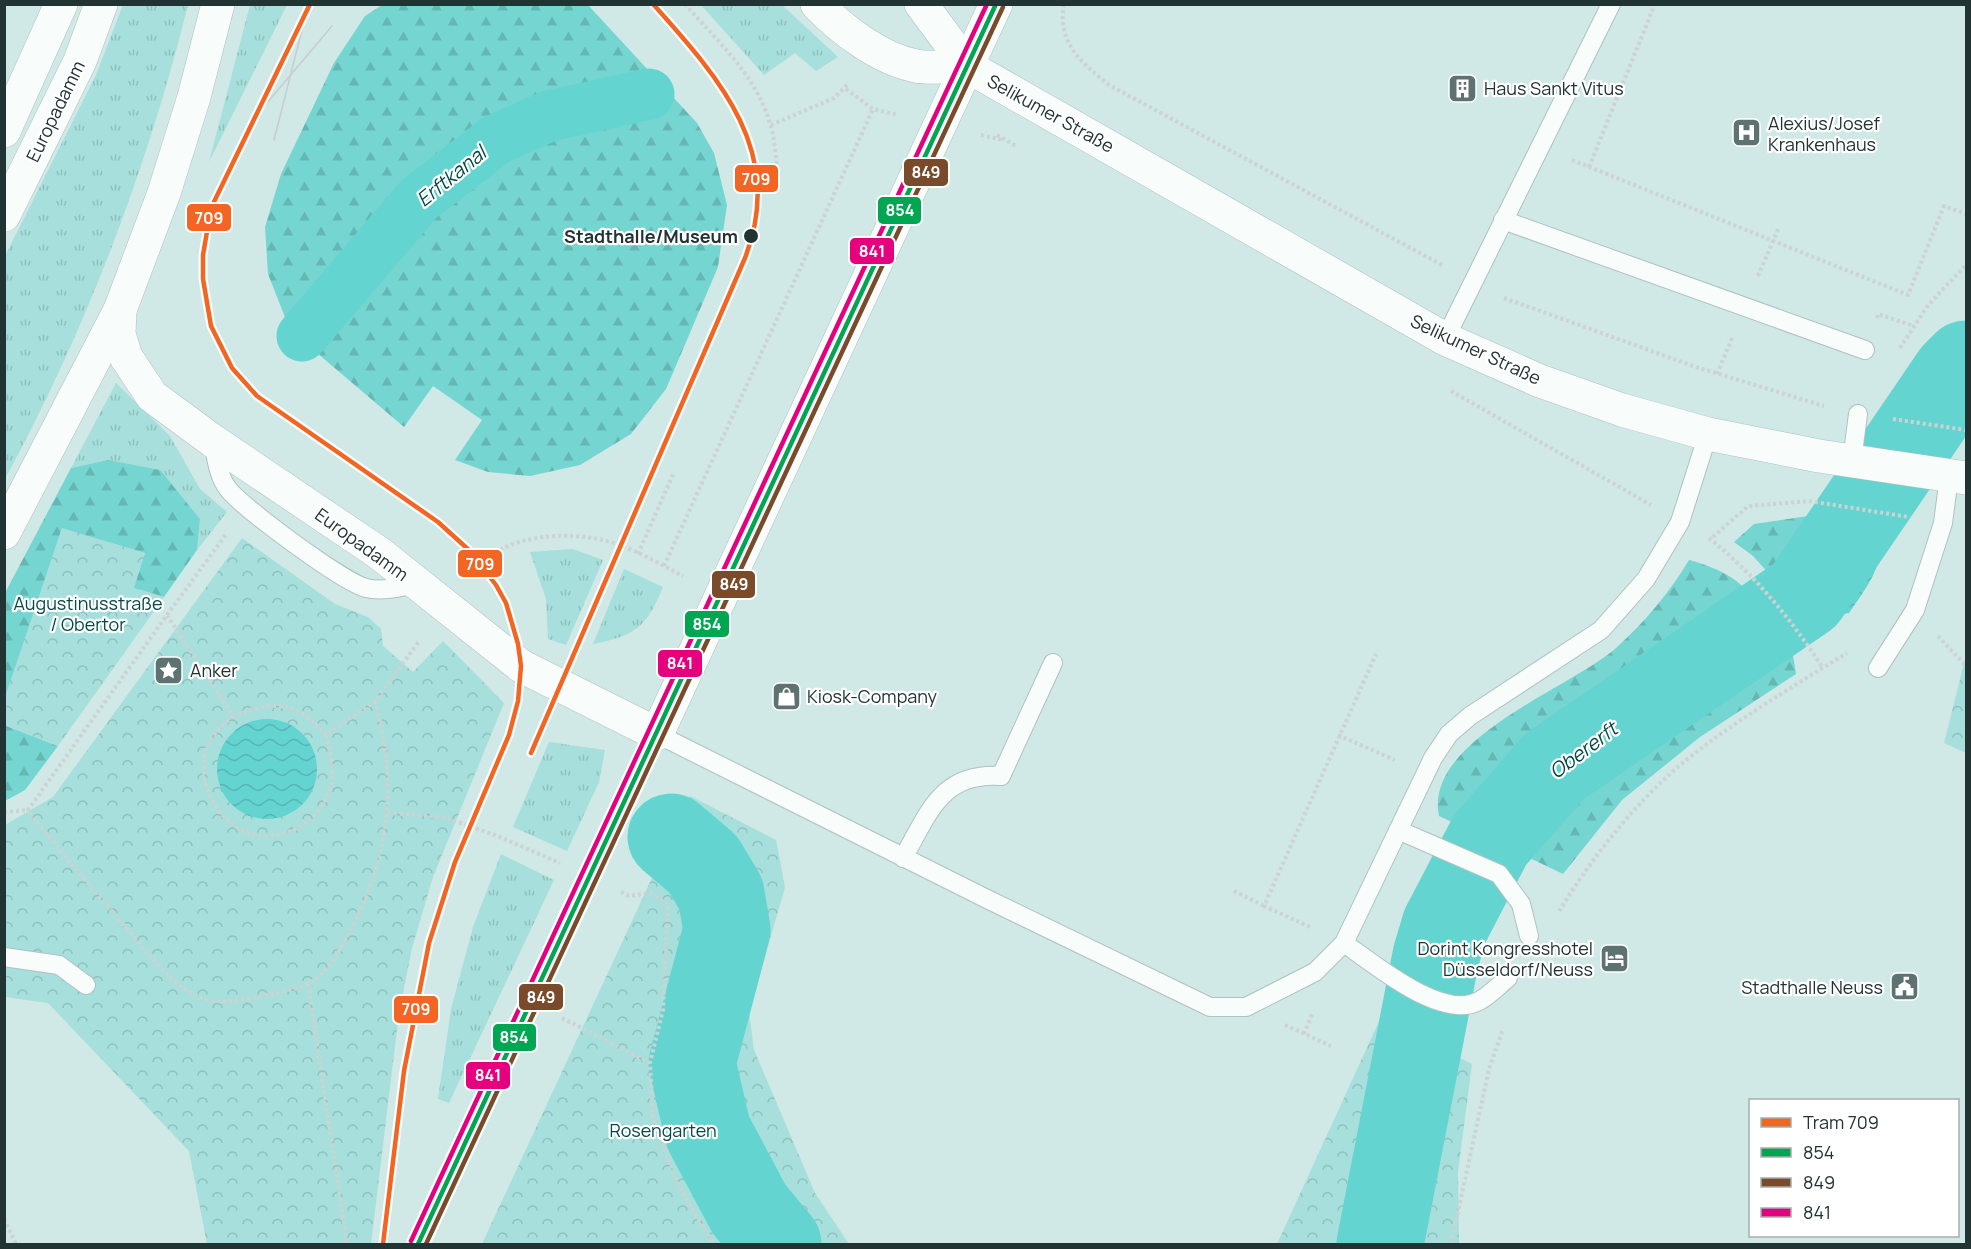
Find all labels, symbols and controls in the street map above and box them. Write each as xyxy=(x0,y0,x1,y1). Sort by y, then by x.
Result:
street label: Europadamm xyxy=(20,56,90,166)
street label: Selikumer Straße xyxy=(983,68,1119,158)
building icon: Haus Sankt Vitus xyxy=(1447,72,1479,104)
place label: Haus Sankt Vitus xyxy=(1484,76,1624,100)
place label: Alexius/Josef Krankenhaus xyxy=(1768,111,1880,156)
hospital icon: Alexius/Josef Krankenhaus xyxy=(1731,117,1763,149)
water label: Erftkanal xyxy=(410,138,493,212)
line badge: 849 xyxy=(903,158,949,187)
text: 849 xyxy=(911,161,941,183)
line badge: 709 xyxy=(734,164,779,193)
text: 709 xyxy=(741,168,771,190)
line badge: 854 xyxy=(877,196,922,225)
text: 854 xyxy=(886,199,914,221)
line badge: 709 xyxy=(186,203,232,232)
text: 709 xyxy=(194,207,224,229)
place label: Stadthalle/Museum xyxy=(564,224,738,248)
marker: Stadthalle/Museum xyxy=(742,227,760,245)
line badge: 841 xyxy=(849,237,895,265)
text: 841 xyxy=(859,240,885,262)
street label: Selikumer Straße xyxy=(1407,308,1545,390)
street label: Europadamm xyxy=(311,502,413,586)
line badge: 709 xyxy=(457,549,503,578)
text: 709 xyxy=(465,553,495,575)
line badge: 849 xyxy=(711,570,756,599)
text: 849 xyxy=(719,573,749,595)
park label: Augustinusstraße / Obertor xyxy=(13,591,163,636)
line badge: 854 xyxy=(684,610,730,638)
text: 854 xyxy=(693,613,721,635)
line badge: 841 xyxy=(657,649,703,678)
text: 841 xyxy=(667,652,693,674)
place icon: Anker xyxy=(153,654,185,686)
place label: Anker xyxy=(190,658,238,682)
shop icon: Kiosk-Company xyxy=(770,680,802,712)
place label: Kiosk-Company xyxy=(807,684,938,708)
water label: Obererft xyxy=(1543,714,1624,785)
place label: Dorint Kongresshotel Düsseldorf/Neuss xyxy=(1417,936,1593,981)
hotel icon: Dorint Kongresshotel Düsseldorf/Neuss xyxy=(1598,942,1630,974)
public building icon: Stadthalle Neuss xyxy=(1888,971,1920,1003)
place label: Stadthalle Neuss xyxy=(1741,975,1883,999)
line badge: 849 xyxy=(518,983,564,1011)
text: 849 xyxy=(526,986,556,1008)
line badge: 709 xyxy=(393,995,439,1024)
text: 709 xyxy=(401,998,431,1020)
line badge: 854 xyxy=(492,1023,537,1052)
text: 854 xyxy=(500,1026,528,1048)
line badge: 841 xyxy=(465,1061,511,1090)
text: 841 xyxy=(475,1064,501,1086)
legend xyxy=(1749,1099,1959,1237)
text: Tram 709 xyxy=(1803,1110,1879,1134)
park label: Rosengarten xyxy=(609,1118,717,1142)
text: 854 xyxy=(1803,1140,1834,1164)
text: 849 xyxy=(1803,1170,1835,1194)
text: 841 xyxy=(1803,1200,1831,1224)

